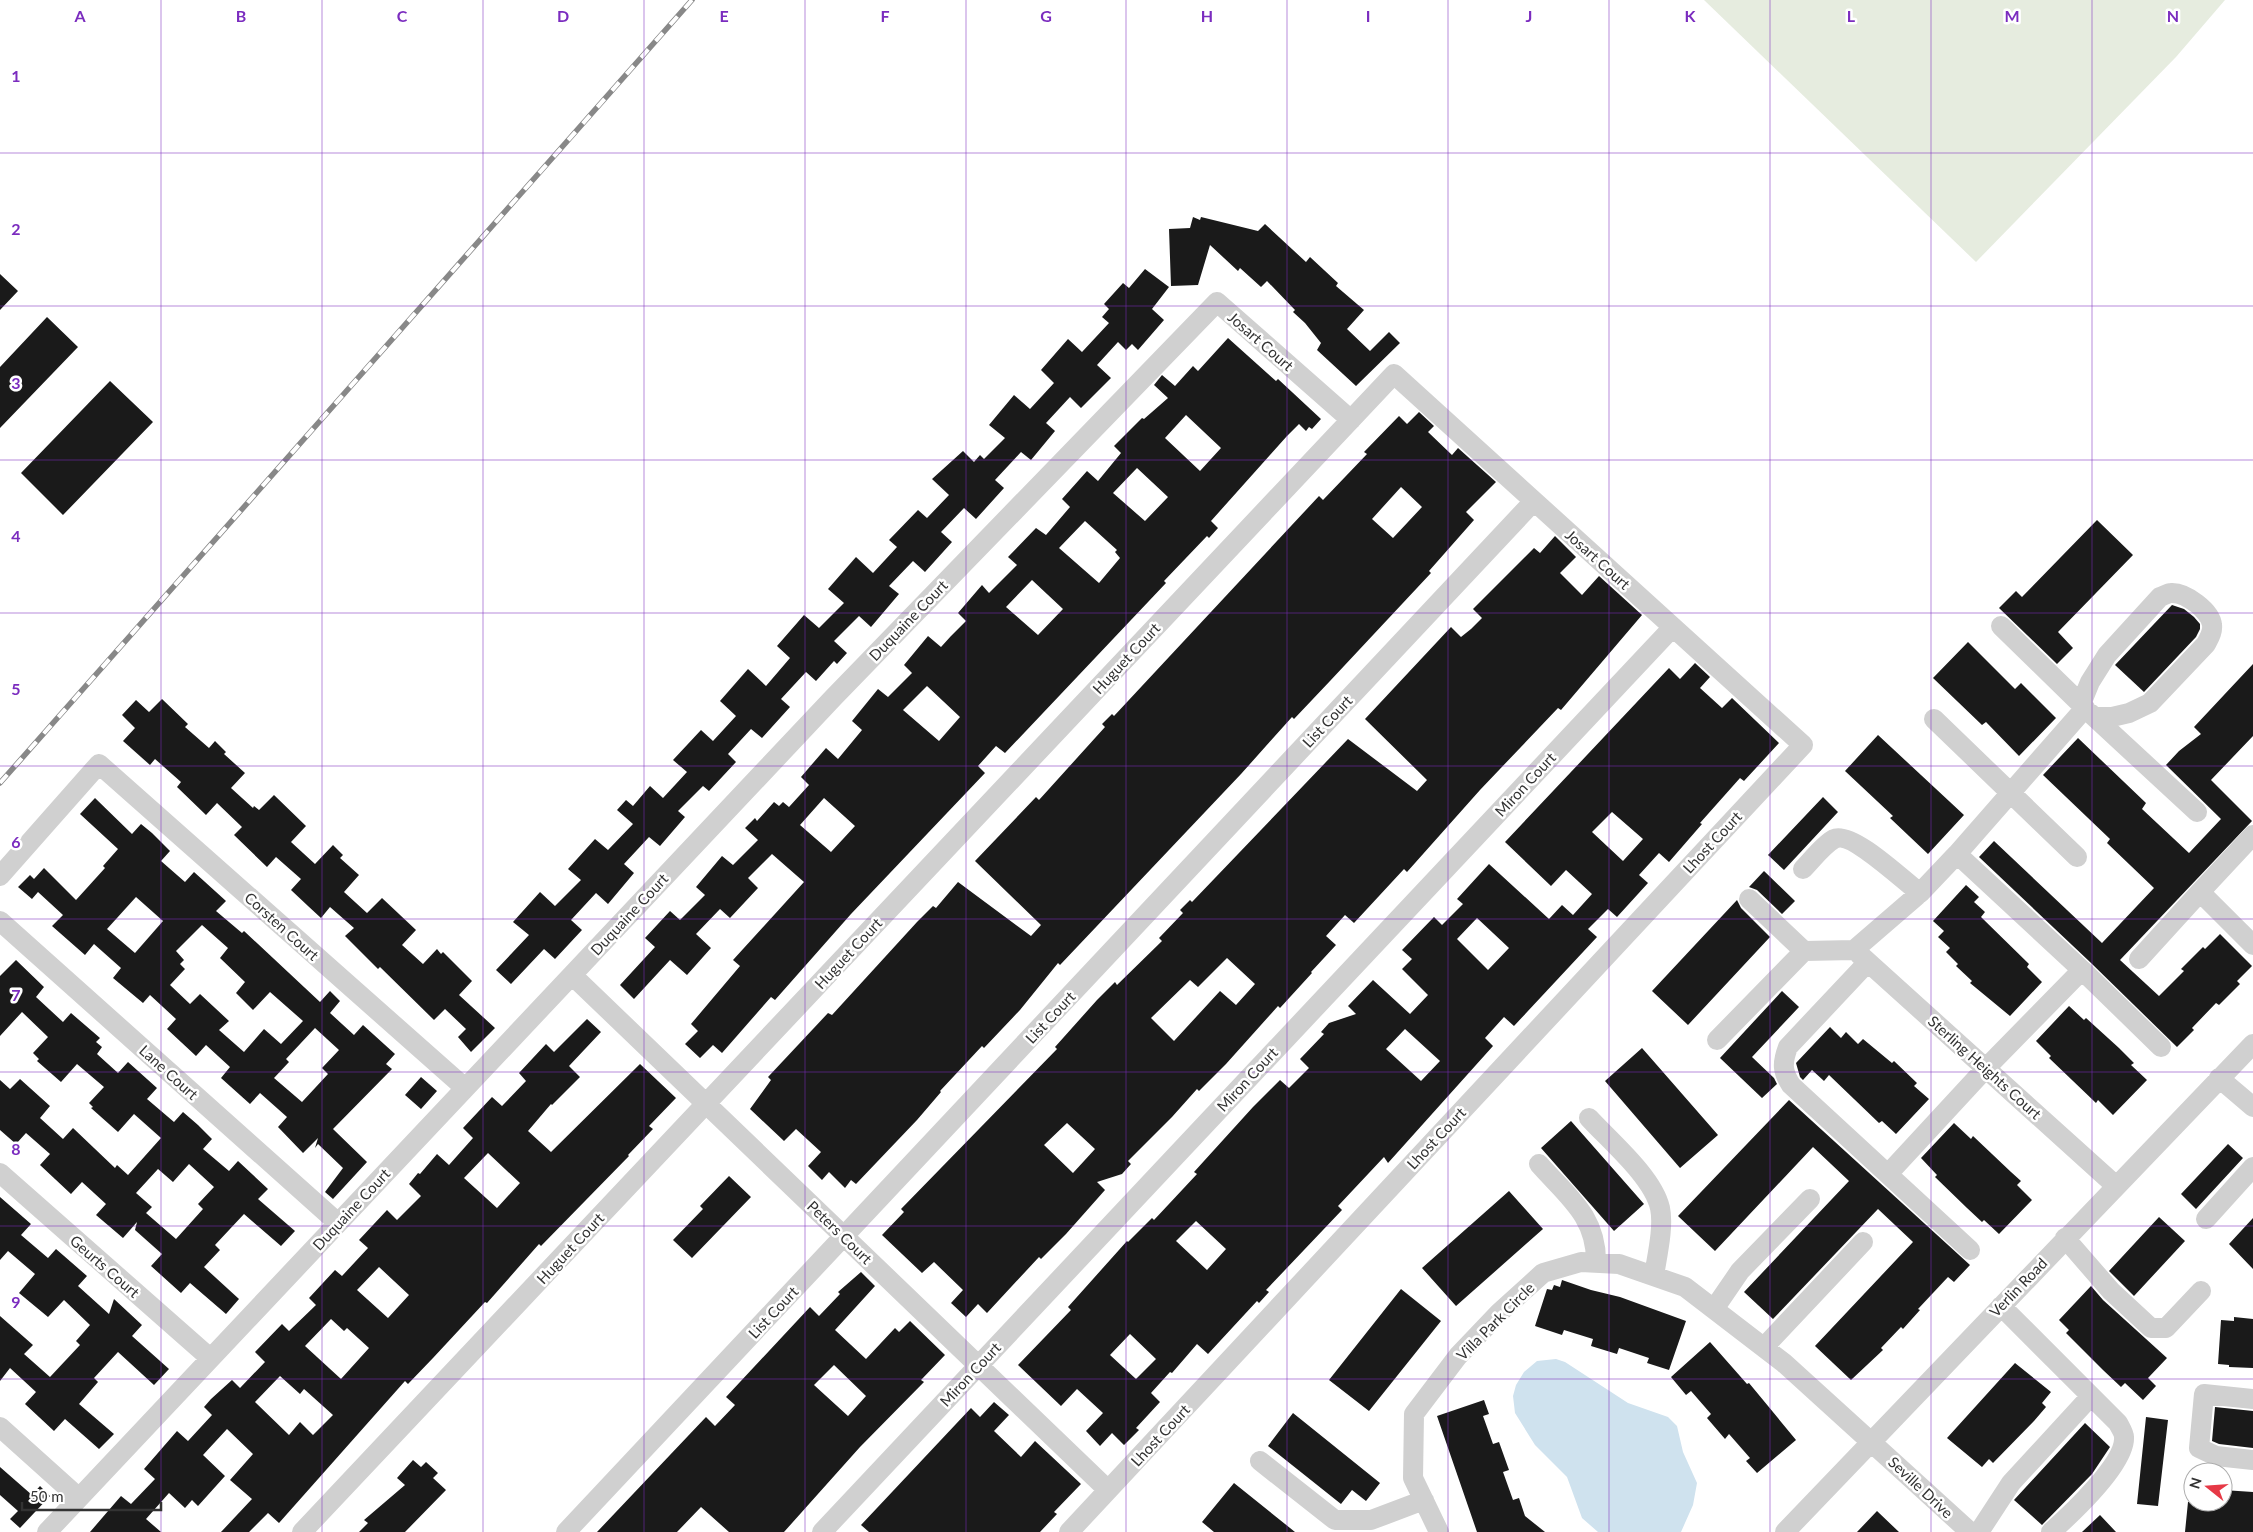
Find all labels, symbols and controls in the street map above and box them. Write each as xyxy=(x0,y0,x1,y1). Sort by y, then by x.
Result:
text: A xyxy=(73,6,86,25)
text: B xyxy=(236,6,246,25)
text: C xyxy=(397,6,408,25)
text: D xyxy=(557,6,569,25)
text: E xyxy=(719,6,729,25)
text: F xyxy=(880,6,890,25)
text: G xyxy=(1040,6,1052,25)
text: H xyxy=(1201,6,1213,25)
text: I xyxy=(1366,6,1370,25)
text: J xyxy=(1526,6,1532,25)
text: K xyxy=(1685,6,1697,25)
text: L xyxy=(1847,6,1856,25)
text: M xyxy=(2004,6,2020,25)
text: N xyxy=(2167,6,2179,25)
text: 1 xyxy=(11,66,21,85)
text: 2 xyxy=(11,219,21,238)
street label: Josart Court xyxy=(1225,308,1298,375)
text: 3 xyxy=(11,373,21,392)
street label: Josart Court xyxy=(1562,525,1634,593)
text: 4 xyxy=(11,526,21,545)
street label: Duquaine Court xyxy=(865,575,951,664)
street label: Huguet Court xyxy=(1089,618,1164,697)
text: 5 xyxy=(11,679,21,698)
street label: List Court xyxy=(1298,691,1356,751)
street label: Miron Court xyxy=(1491,748,1560,820)
street label: Lhost Court xyxy=(1679,807,1746,877)
text: 6 xyxy=(11,832,21,851)
street label: Duquaine Court xyxy=(587,869,672,959)
street label: Corsten Court xyxy=(241,888,323,964)
street label: Huguet Court xyxy=(811,913,886,992)
text: 7 xyxy=(11,985,21,1004)
street label: List Court xyxy=(1021,987,1079,1047)
street label: Sterling Heights Court xyxy=(1925,1012,2046,1123)
street label: Lane Court xyxy=(136,1041,203,1103)
street label: Miron Court xyxy=(1213,1043,1282,1115)
street label: Lhost Court xyxy=(1403,1103,1470,1173)
text: 8 xyxy=(11,1139,21,1158)
street label: Duquaine Court xyxy=(309,1164,394,1254)
street label: Peters Court xyxy=(804,1197,877,1268)
street label: Huguet Court xyxy=(533,1208,608,1287)
street label: Geurts Court xyxy=(67,1231,144,1301)
street label: Verlin Road xyxy=(1985,1254,2051,1320)
street label: Villa Park Circle xyxy=(1452,1278,1538,1364)
street label: List Court xyxy=(744,1282,802,1342)
text: 9 xyxy=(11,1292,21,1311)
street label: Miron Court xyxy=(936,1338,1005,1410)
street label: Lhost Court xyxy=(1127,1400,1194,1470)
street label: Seville Drive xyxy=(1885,1453,1957,1522)
north arrow xyxy=(2183,1462,2233,1512)
text: N xyxy=(2185,1475,2205,1491)
scale bar xyxy=(22,1480,161,1512)
text: 50 m xyxy=(30,1487,64,1505)

